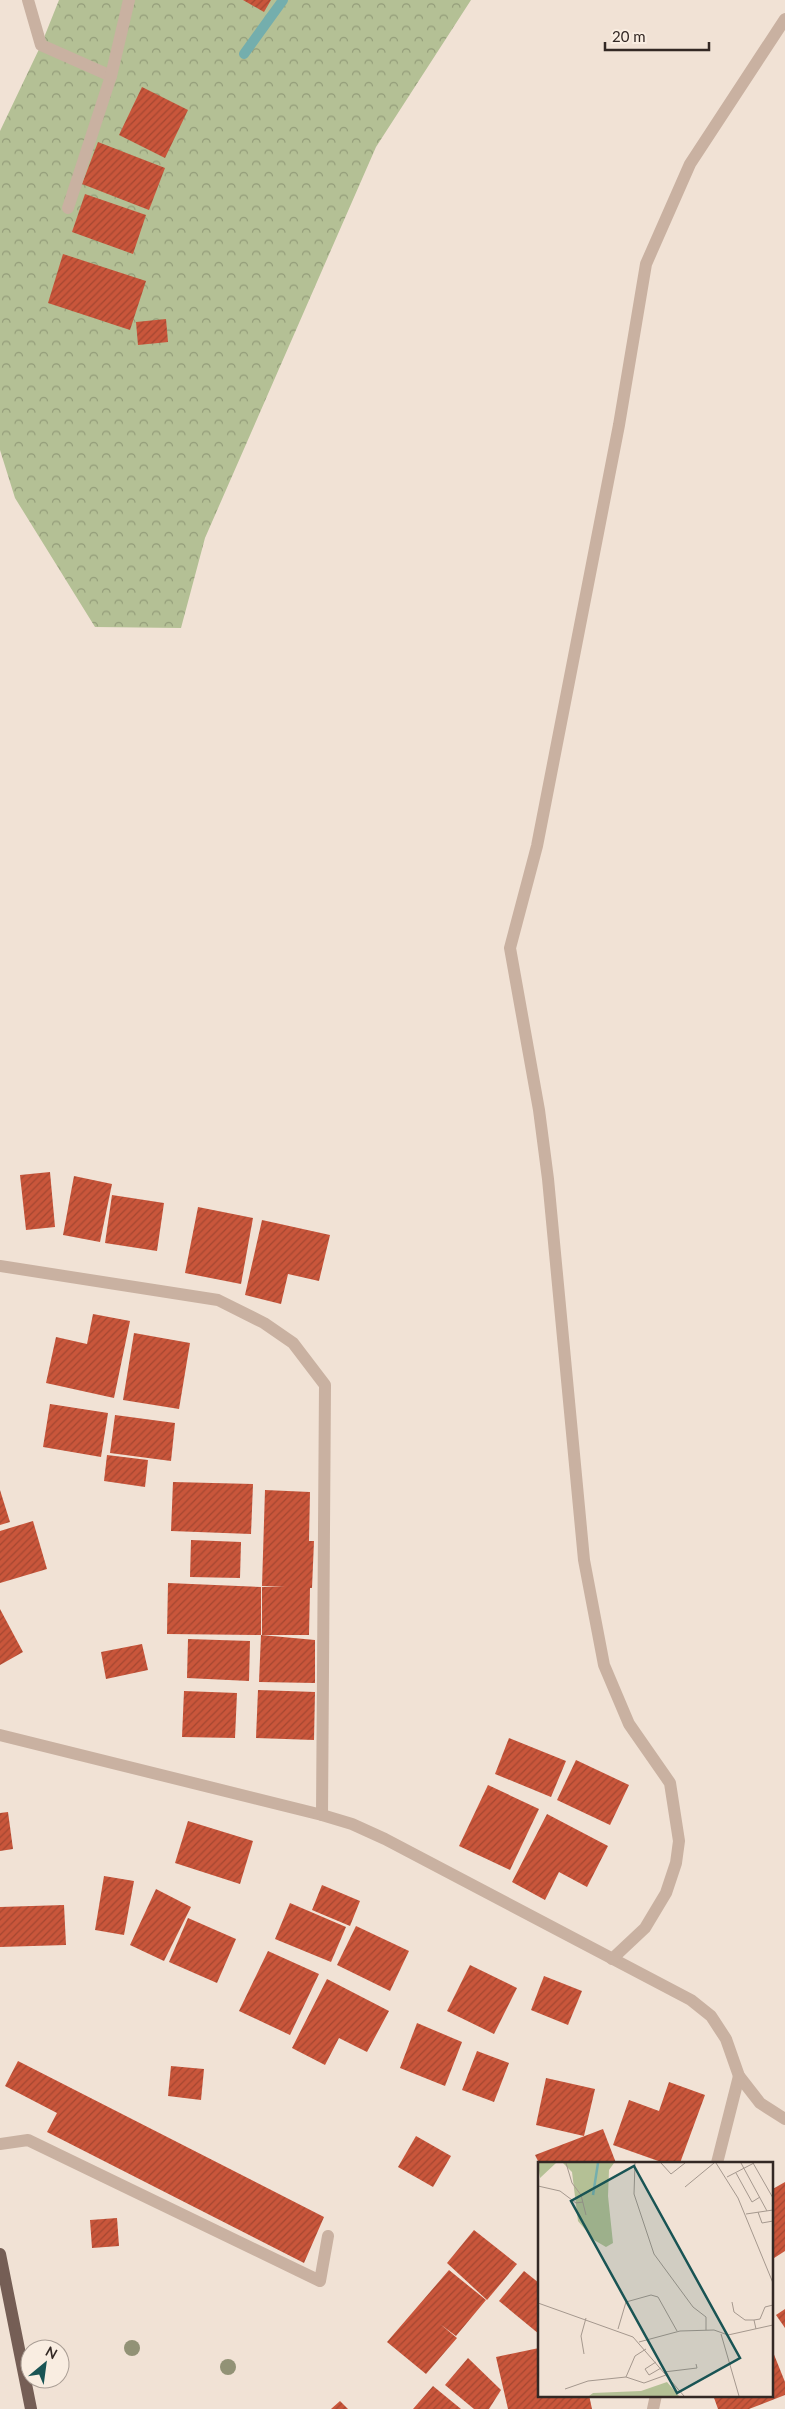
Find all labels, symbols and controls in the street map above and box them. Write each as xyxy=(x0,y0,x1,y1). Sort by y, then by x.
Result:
scale bar xyxy=(605,20,709,52)
text: 20 m xyxy=(612,27,646,45)
inset map xyxy=(538,2162,772,2396)
north arrow xyxy=(20,2339,70,2389)
text: N xyxy=(43,2342,60,2362)

